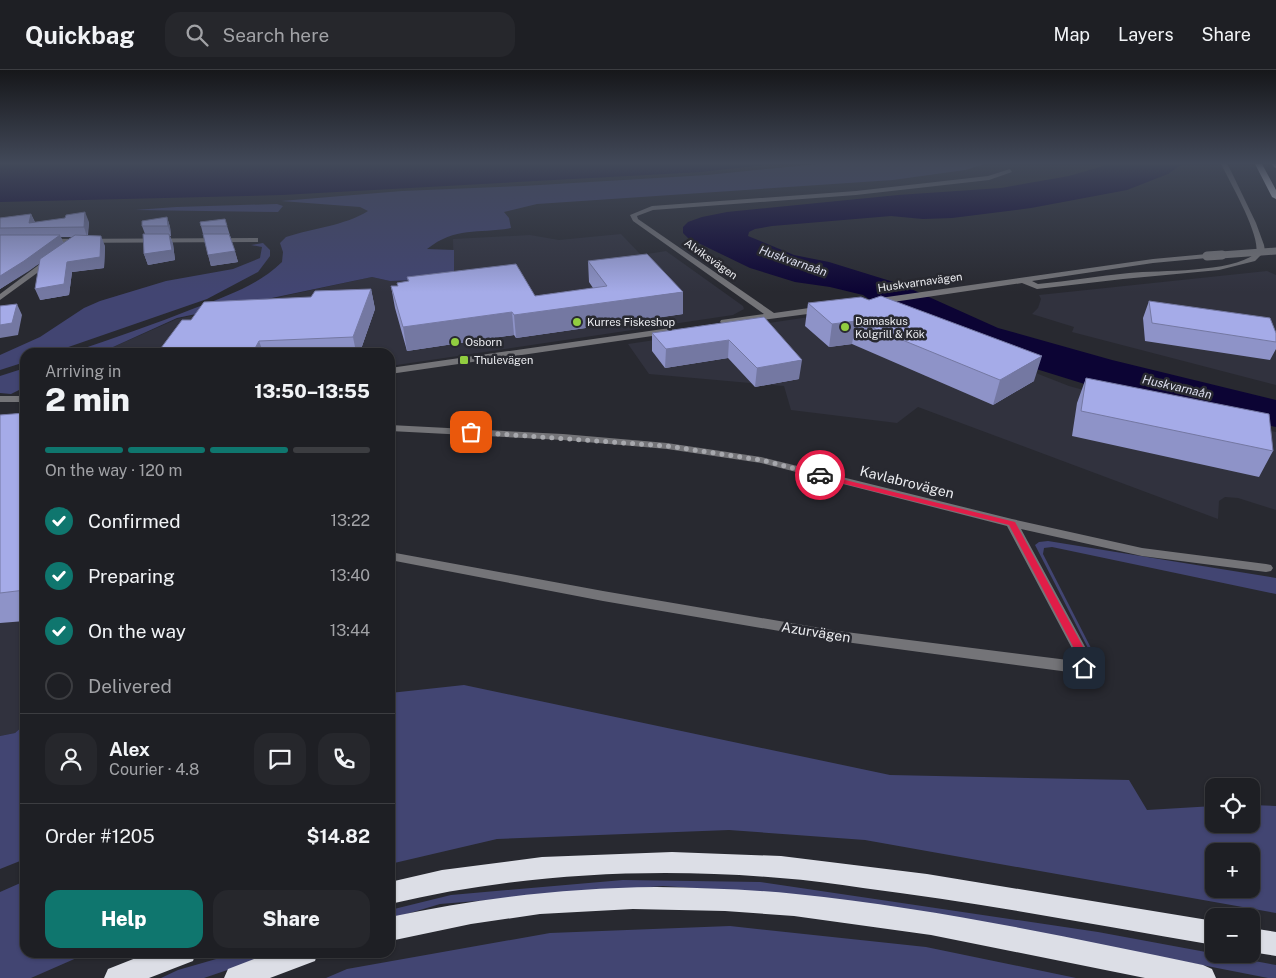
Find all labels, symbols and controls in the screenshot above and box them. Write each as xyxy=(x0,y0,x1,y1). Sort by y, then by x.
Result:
search box xyxy=(165,12,515,57)
text: Quickbag xyxy=(25,21,135,49)
icon: search xyxy=(183,21,211,49)
text: Search here xyxy=(223,24,329,46)
text: Map xyxy=(1054,24,1090,45)
text: Layers xyxy=(1118,24,1174,45)
text: Share xyxy=(1202,24,1251,45)
street label: Alviksvägen xyxy=(682,236,740,282)
water label: Huskvarnaån xyxy=(757,243,829,279)
street label: Huskvarnavägen xyxy=(877,270,963,294)
place label: Damaskus Kolgrill & Kök xyxy=(855,315,925,340)
marker: Kurres Fiskeshop xyxy=(571,316,583,328)
place label: Kurres Fiskeshop xyxy=(587,316,676,328)
marker: Damaskus Kolgrill & Kök xyxy=(839,321,851,333)
marker: Osborn xyxy=(449,336,461,348)
place label: Osborn xyxy=(465,336,502,348)
marker: Thulevägen xyxy=(458,354,470,366)
place label: Thulevägen xyxy=(474,354,533,366)
text: Arriving in xyxy=(45,362,121,381)
water label: Huskvarnaån xyxy=(1141,372,1213,402)
text: 13:50–13:55 xyxy=(254,380,370,402)
text: 2 min xyxy=(45,381,130,418)
pin xyxy=(450,411,492,453)
icon: bag xyxy=(457,418,485,446)
courier xyxy=(795,450,845,500)
text: On the way · 120 m xyxy=(45,461,182,480)
icon: car xyxy=(806,461,834,489)
street label: Kavlabrovägen xyxy=(858,463,956,501)
icon: check xyxy=(45,507,73,535)
text: Confirmed xyxy=(88,510,181,532)
text: 13:22 xyxy=(330,511,370,530)
icon: check xyxy=(45,562,73,590)
text: Preparing xyxy=(88,565,175,587)
text: 13:40 xyxy=(330,566,370,585)
icon: check xyxy=(45,617,73,645)
street label: Azurvägen xyxy=(780,619,852,645)
text: On the way xyxy=(88,620,186,642)
text: 13:44 xyxy=(330,621,370,640)
pin xyxy=(1063,647,1105,689)
icon: home xyxy=(1070,654,1098,682)
text: Delivered xyxy=(88,675,172,697)
button: person xyxy=(45,733,97,785)
button: chat xyxy=(254,733,306,785)
button: phone xyxy=(318,733,370,785)
text: Alex xyxy=(109,738,150,760)
text: Courier · 4.8 xyxy=(109,760,199,779)
map controls xyxy=(1205,778,1260,963)
button: locate xyxy=(1205,778,1260,833)
text: Order #1205 xyxy=(45,825,155,847)
text: $14.82 xyxy=(307,825,370,847)
button: + xyxy=(1205,843,1260,898)
button: Help xyxy=(45,890,203,948)
button: Share xyxy=(213,890,370,948)
button: − xyxy=(1205,908,1260,963)

